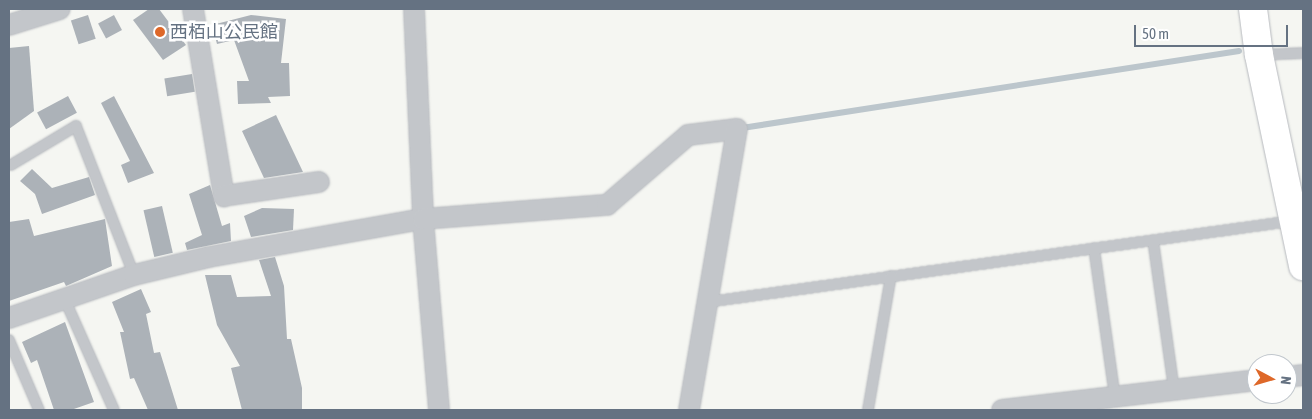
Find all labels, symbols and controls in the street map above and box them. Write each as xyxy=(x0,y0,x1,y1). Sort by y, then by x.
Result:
scale bar xyxy=(1137,15,1291,47)
place label: 西栢山公民館 xyxy=(170,21,278,43)
text: 50 m xyxy=(1142,25,1169,42)
marker: 西栢山公民館 xyxy=(154,26,166,38)
north arrow xyxy=(1247,354,1297,404)
text: N xyxy=(1278,376,1294,385)

